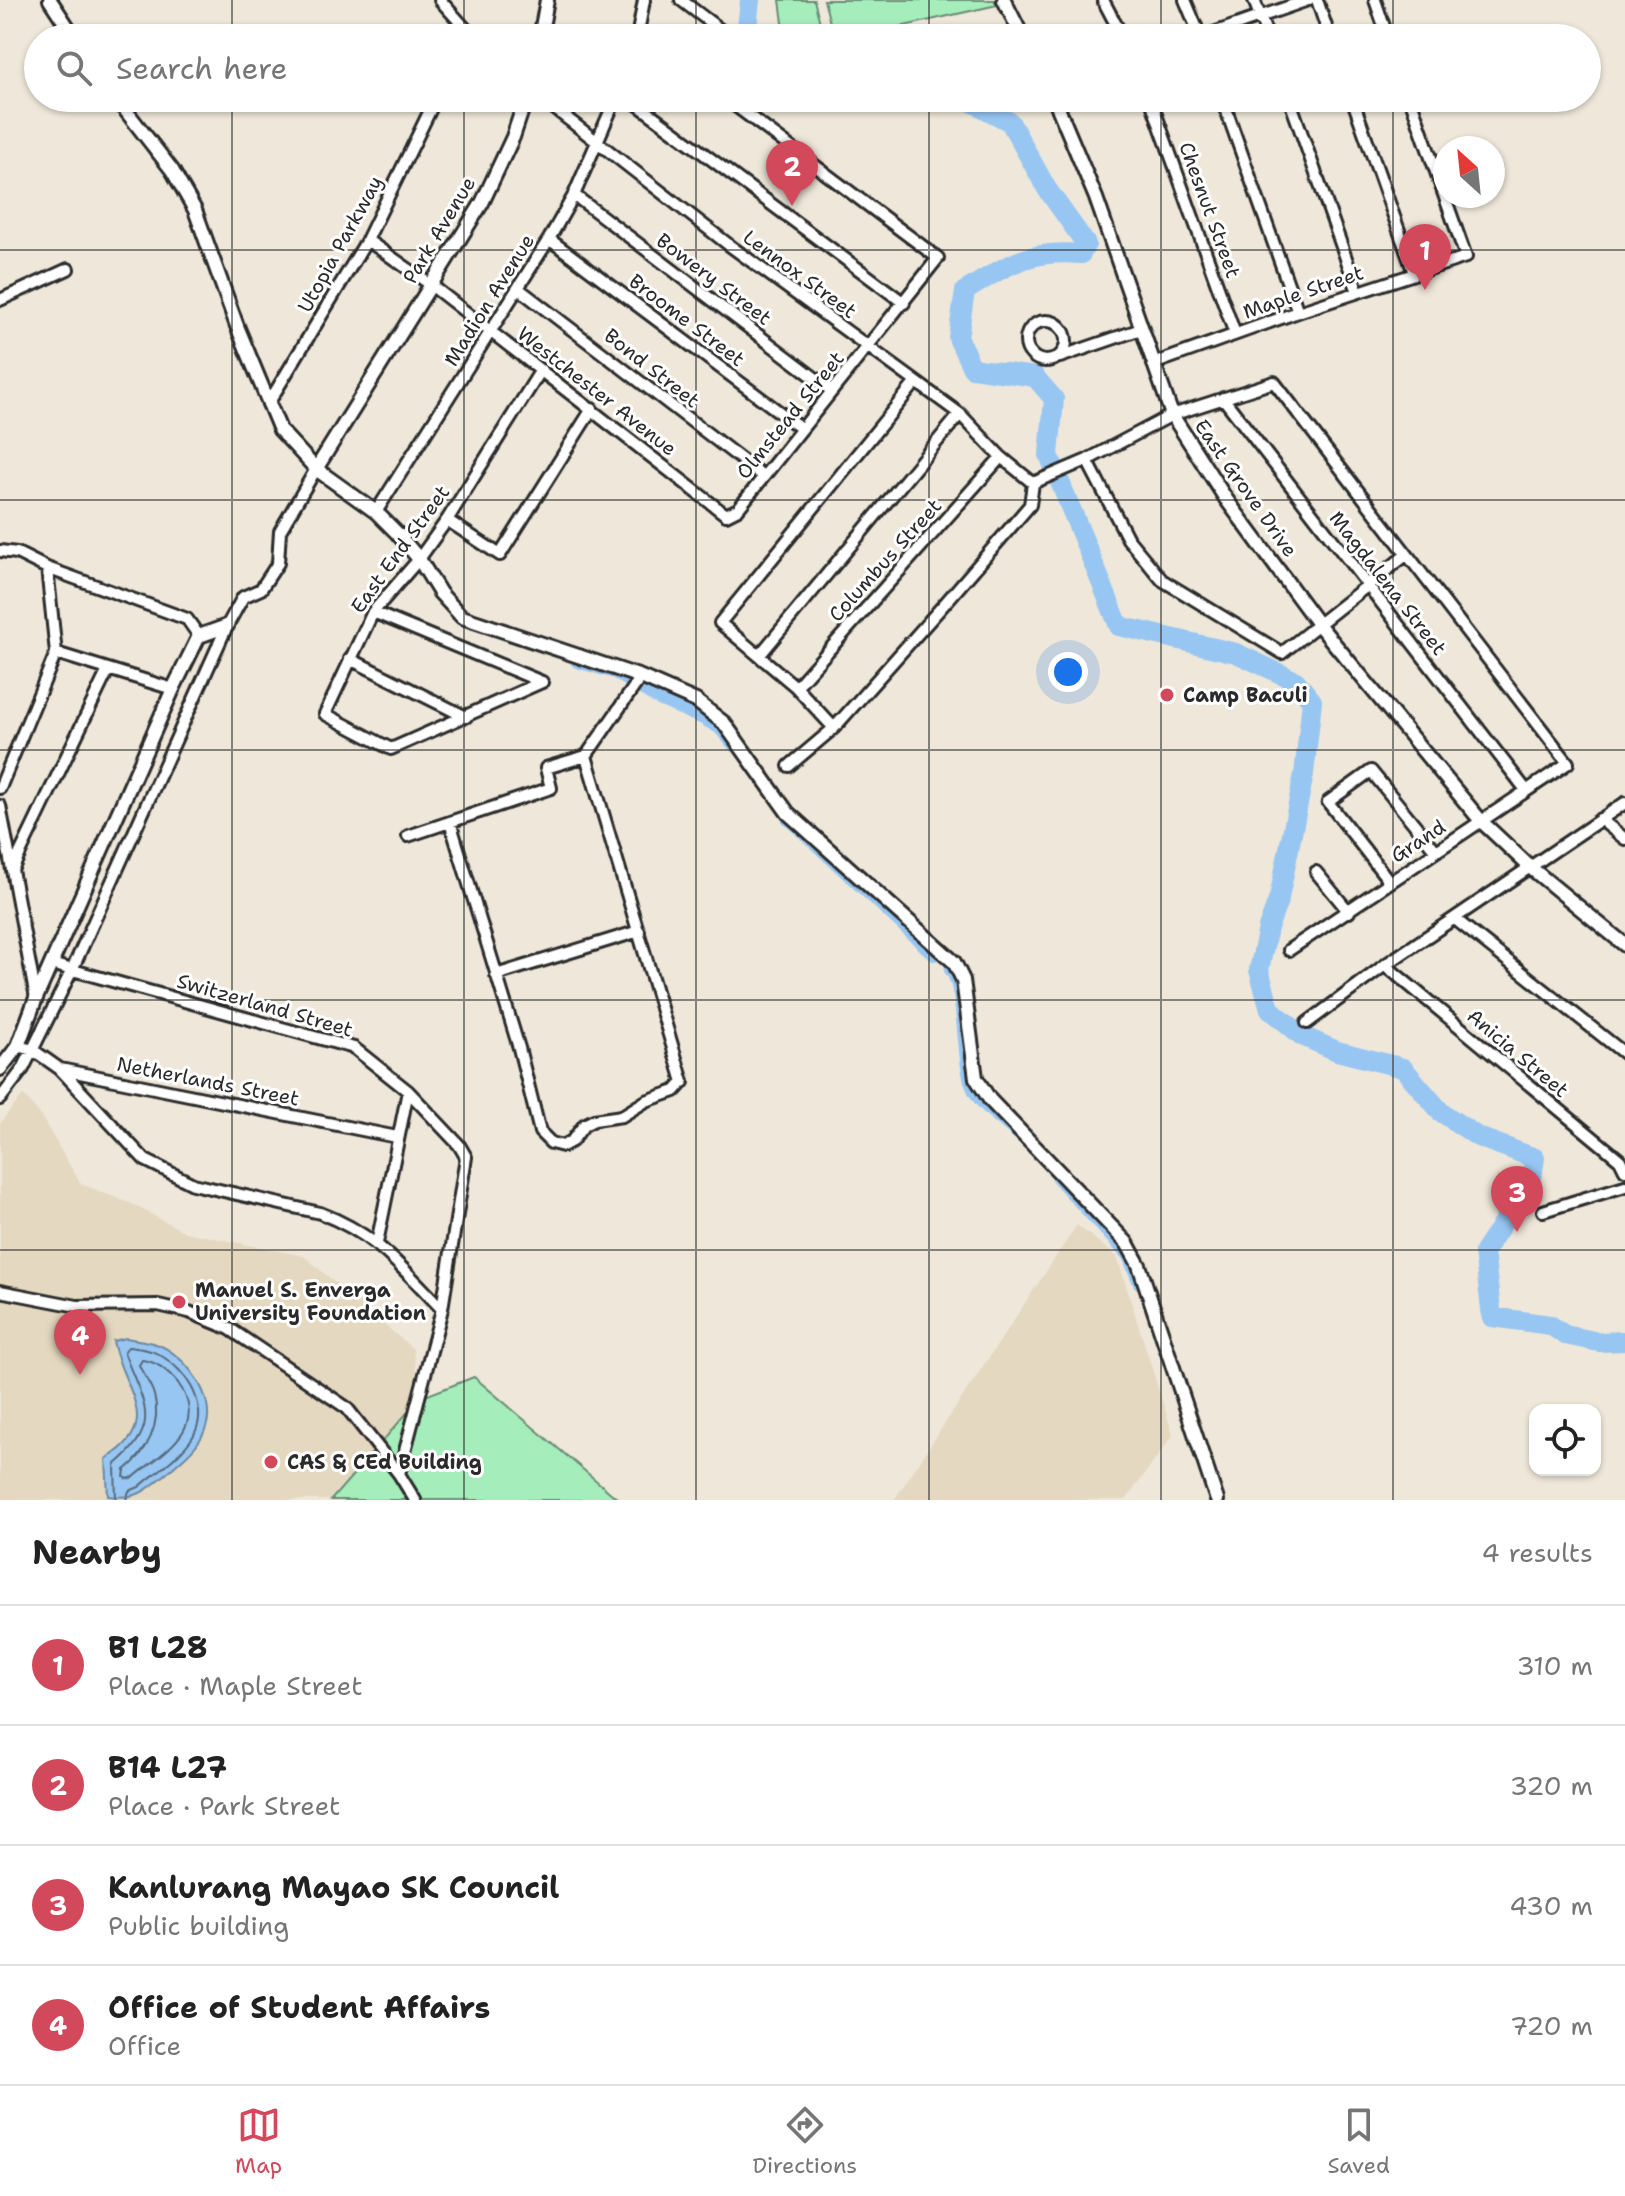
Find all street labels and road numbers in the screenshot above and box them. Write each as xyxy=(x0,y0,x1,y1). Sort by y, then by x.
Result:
street label: Chesnut Street xyxy=(1173,138,1247,282)
street label: Utopia Parkway xyxy=(292,171,388,317)
street label: Park Avenue xyxy=(397,172,481,288)
street label: Lennox Street xyxy=(738,224,862,324)
street label: Bowery Street xyxy=(651,227,777,331)
street label: Madion Avenue xyxy=(438,229,540,371)
street label: Maple Street xyxy=(1239,259,1367,325)
street label: Broome Street xyxy=(624,268,750,372)
street label: Westchester Avenue xyxy=(512,321,682,461)
street label: Bond Street xyxy=(599,323,705,413)
street label: Olmstead Street xyxy=(730,346,850,484)
street label: East Grove Drive xyxy=(1189,414,1303,562)
street label: East End Street xyxy=(345,480,455,618)
street label: Columbus Street xyxy=(823,493,947,627)
street label: Magdalena Street xyxy=(1324,506,1452,660)
street label: Grand xyxy=(1386,813,1451,868)
street label: Switzerland Street xyxy=(174,967,356,1043)
street label: Anicia Street xyxy=(1462,1003,1574,1103)
street label: Netherlands Street xyxy=(115,1051,301,1111)

